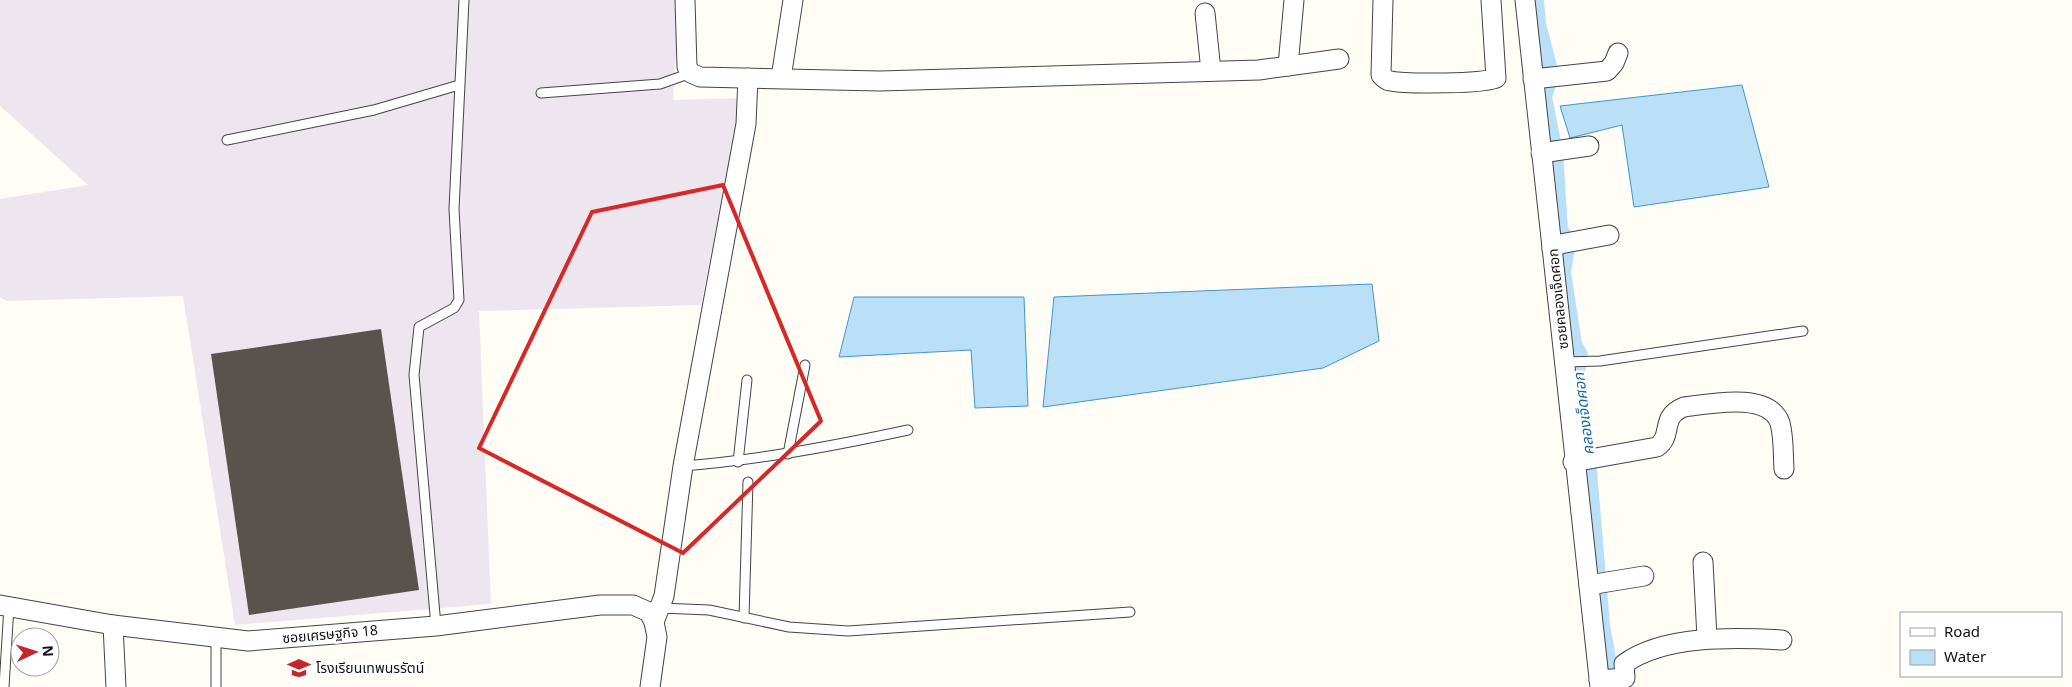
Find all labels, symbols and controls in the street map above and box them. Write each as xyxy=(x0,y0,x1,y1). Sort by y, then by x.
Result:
street label: ซอยคลองเจ็ดศอก xyxy=(1543,247,1574,350)
water label: คลองเจ็ดศอก xyxy=(1568,371,1601,456)
legend xyxy=(1900,612,2062,677)
street label: ซอยเศรษฐกิจ 18 xyxy=(281,620,379,649)
text: Road xyxy=(1944,621,1980,644)
north arrow xyxy=(10,627,60,677)
text: N xyxy=(37,645,58,658)
text: Water xyxy=(1944,646,1986,669)
school or university icon: โรงเรียนเทพนรรัตน์ xyxy=(286,655,312,681)
place label: โรงเรียนเทพนรรัตน์ xyxy=(316,658,424,679)

